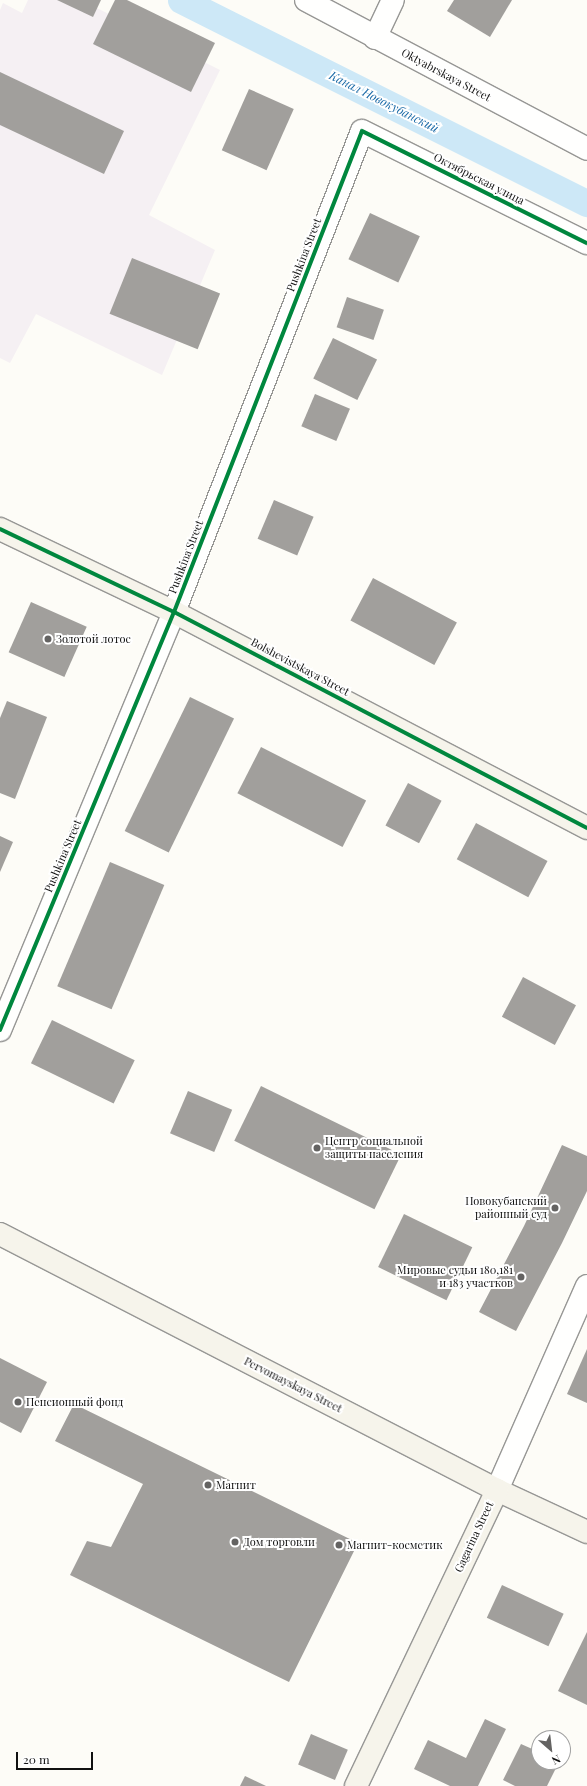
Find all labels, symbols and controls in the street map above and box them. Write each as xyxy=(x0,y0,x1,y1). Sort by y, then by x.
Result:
street label: Oktyabrskaya Street xyxy=(399,46,493,104)
water label: Канал Новокубанский xyxy=(327,68,441,136)
street label: Октябрьская улица xyxy=(432,150,526,208)
street label: Pushkina Street xyxy=(284,216,324,294)
street label: Pushkina Street xyxy=(166,518,206,596)
place label: Золотой лотос xyxy=(56,632,131,646)
marker: Золотой лотос xyxy=(43,634,53,644)
street label: Bolshevistskaya Street xyxy=(248,635,352,699)
street label: Pushkina Street xyxy=(42,818,84,894)
place label: Центр социальной защиты населения xyxy=(325,1135,423,1161)
marker: Центр социальной защиты населения xyxy=(312,1143,322,1153)
place label: Новокубанский районный суд xyxy=(465,1195,547,1221)
marker: Новокубанский районный суд xyxy=(550,1203,560,1213)
place label: Мировые судьи 180,181 и 183 участков xyxy=(397,1264,513,1290)
marker: Мировые судьи 180,181 и 183 участков xyxy=(516,1272,526,1282)
street label: Pervomayskaya Street xyxy=(242,1355,344,1415)
place label: Пенсионный фонд xyxy=(26,1395,123,1409)
marker: Пенсионный фонд xyxy=(13,1397,23,1407)
place label: Магнит xyxy=(216,1478,256,1492)
marker: Магнит xyxy=(203,1480,213,1490)
street label: Gagarina Street xyxy=(452,1499,496,1575)
place label: Дом торговли xyxy=(243,1535,315,1549)
marker: Дом торговли xyxy=(230,1537,240,1547)
place label: Магнит-косметик xyxy=(347,1538,442,1552)
marker: Магнит-косметик xyxy=(334,1540,344,1550)
north arrow xyxy=(531,1730,571,1770)
scale bar xyxy=(18,1744,95,1770)
text: 20 m xyxy=(23,1751,50,1767)
text: N xyxy=(549,1752,563,1769)

